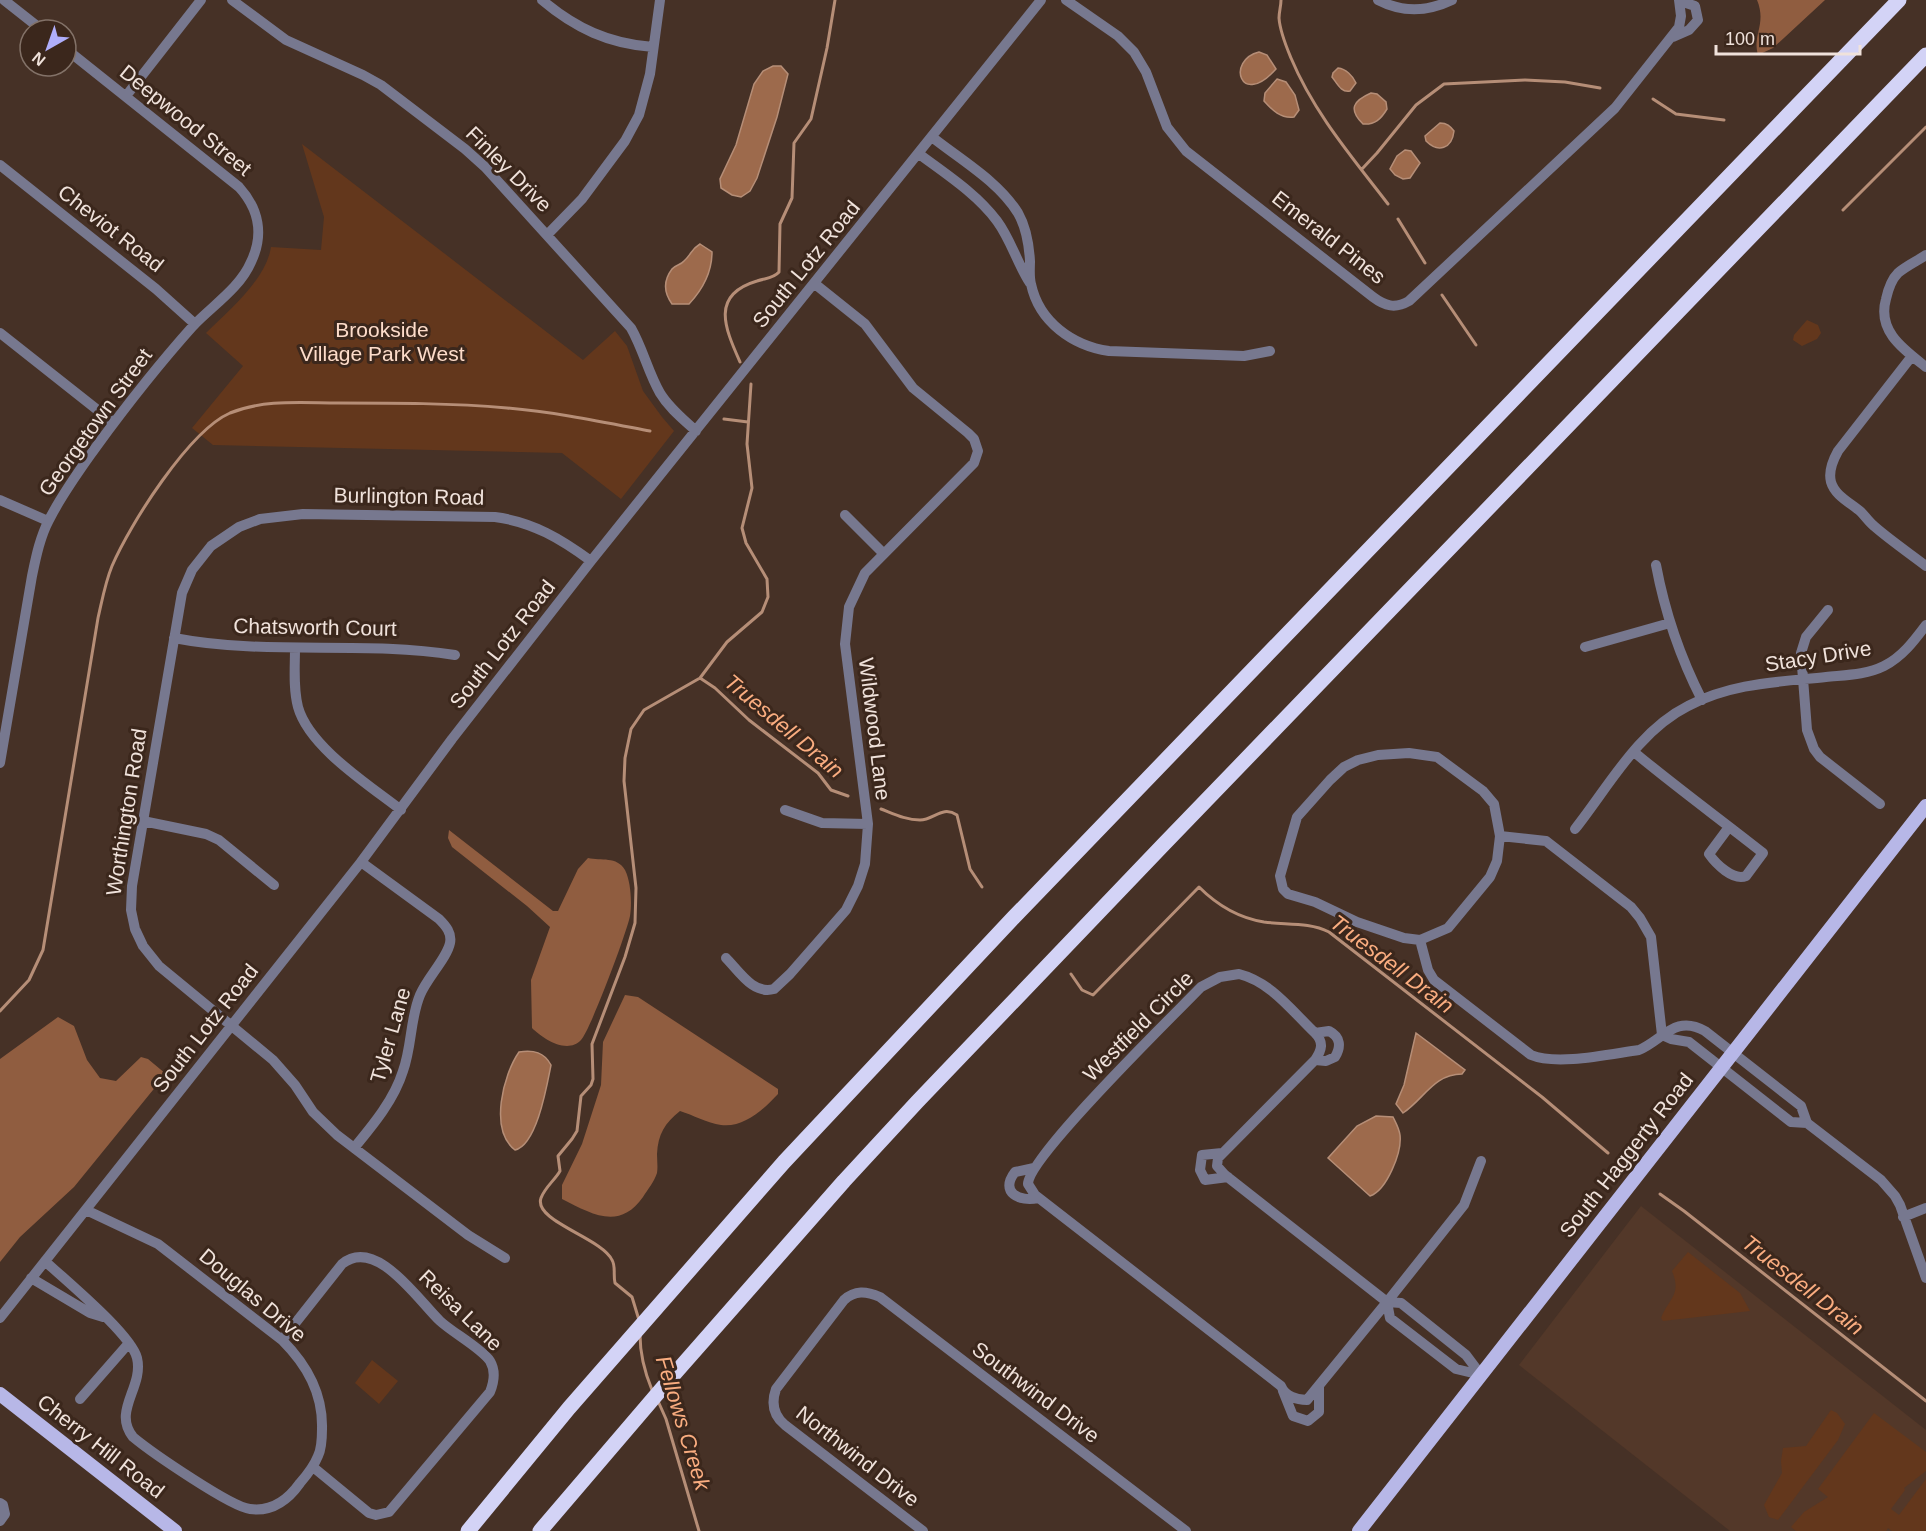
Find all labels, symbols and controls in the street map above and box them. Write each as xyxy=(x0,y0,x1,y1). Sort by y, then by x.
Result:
north arrow xyxy=(18,18,78,78)
scale bar xyxy=(1716,18,1860,56)
text: 100 m xyxy=(1725,29,1775,49)
text: N xyxy=(29,49,49,69)
street label: Deepwood Street xyxy=(116,60,256,180)
street label: Finley Drive xyxy=(462,122,556,216)
street label: Cheviot Road xyxy=(54,180,168,276)
street label: Emerald Pines xyxy=(1268,186,1390,288)
street label: South Lotz Road xyxy=(748,196,864,332)
park label: Brookside Village Park West xyxy=(300,318,465,365)
street label: Georgetown Street xyxy=(34,344,156,500)
street label: Burlington Road xyxy=(334,483,484,509)
street label: South Lotz Road xyxy=(445,575,559,713)
street label: Chatsworth Court xyxy=(233,614,397,640)
street label: Stacy Drive xyxy=(1763,636,1873,676)
street label: Wildwood Lane xyxy=(855,656,895,802)
water label: Truesdell Drain xyxy=(719,669,849,783)
street label: Worthington Road xyxy=(101,727,151,897)
water label: Truesdell Drain xyxy=(1326,910,1458,1018)
street label: South Lotz Road xyxy=(148,959,262,1097)
street label: Westfield Circle xyxy=(1078,966,1198,1086)
street label: Tyler Lane xyxy=(365,985,415,1085)
street label: South Haggerty Road xyxy=(1555,1068,1697,1242)
water label: Truesdell Drain xyxy=(1737,1230,1869,1340)
street label: Douglas Drive xyxy=(195,1244,311,1346)
street label: Reisa Lane xyxy=(415,1265,507,1355)
street label: Southwind Drive xyxy=(968,1337,1104,1447)
water label: Fellows Creek xyxy=(651,1353,716,1494)
street label: Cherry Hill Road xyxy=(33,1390,169,1502)
street label: Northwind Drive xyxy=(792,1401,924,1511)

